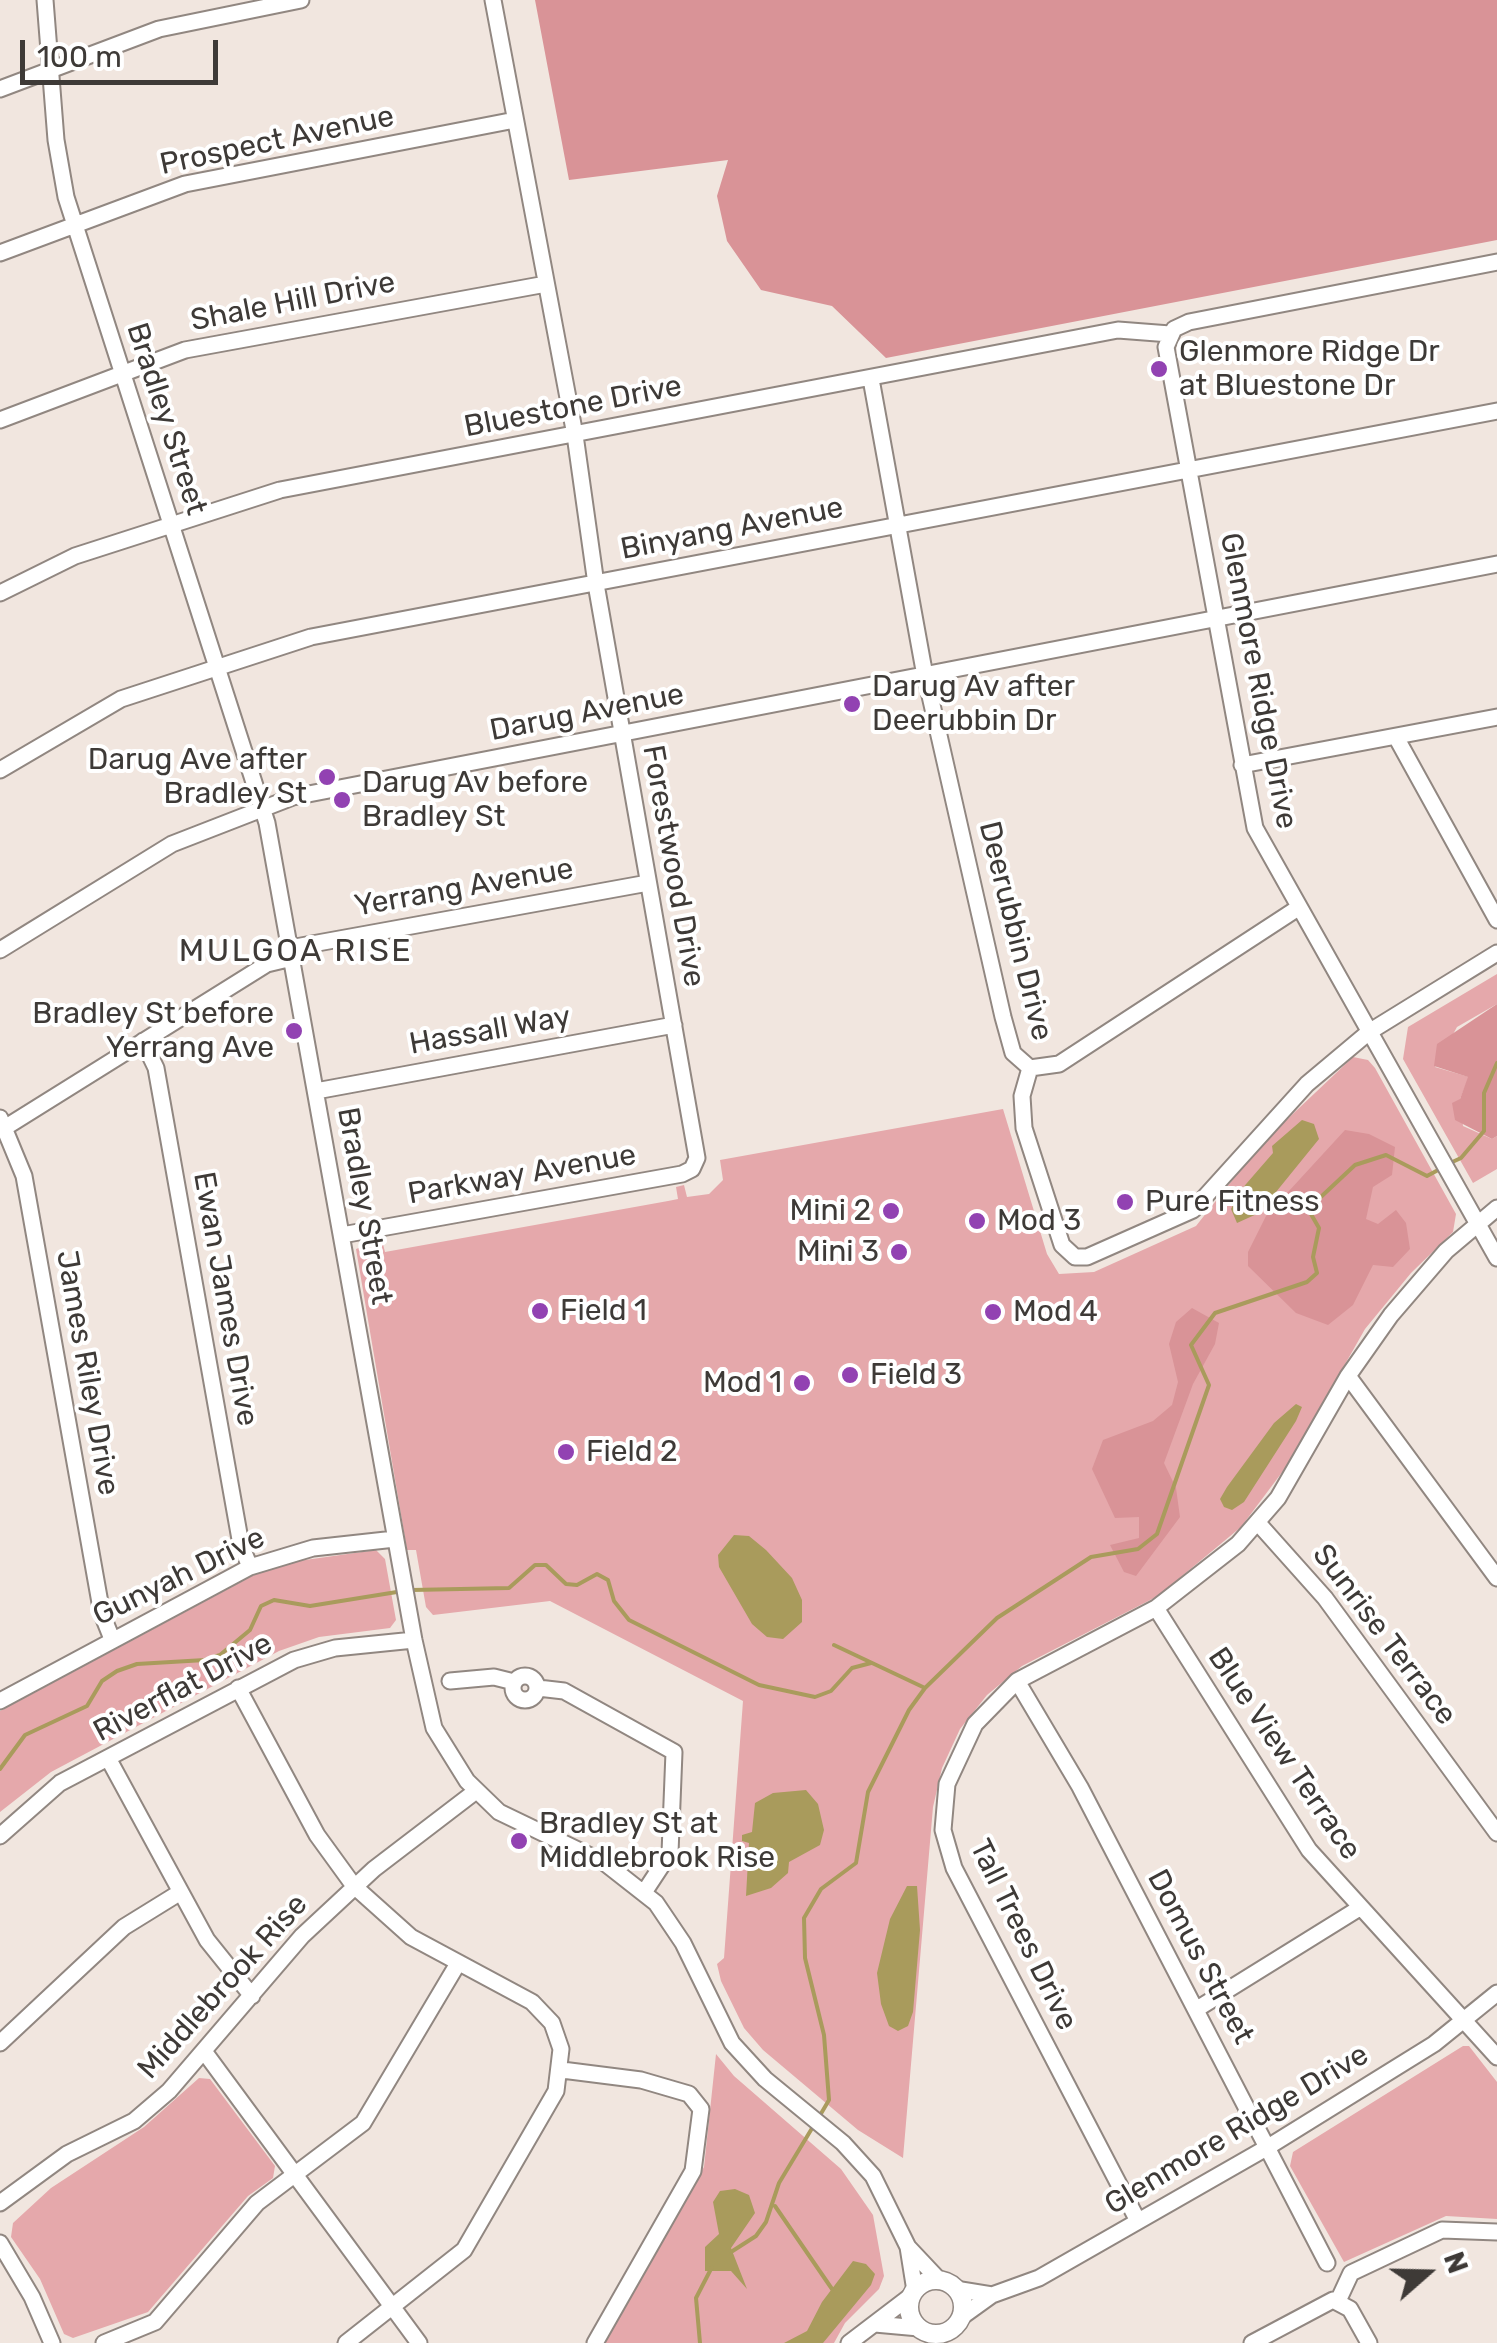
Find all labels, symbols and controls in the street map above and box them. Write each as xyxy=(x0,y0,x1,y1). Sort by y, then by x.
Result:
scale bar xyxy=(25,20,222,82)
text: 100 m xyxy=(37,39,122,75)
street label: Prospect Avenue xyxy=(157,99,397,183)
street label: Shale Hill Drive xyxy=(188,265,398,339)
street label: Bradley Street xyxy=(118,318,214,520)
place label: Glenmore Ridge Dr at Bluestone Dr xyxy=(1179,334,1440,404)
marker: Glenmore Ridge Dr at Bluestone Dr xyxy=(1148,358,1170,380)
street label: Bluestone Drive xyxy=(461,368,685,446)
street label: Binyang Avenue xyxy=(618,490,846,568)
street label: Glenmore Ridge Drive xyxy=(1212,530,1304,832)
place label: Darug Av after Deerubbin Dr xyxy=(872,669,1075,740)
street label: Darug Avenue xyxy=(487,677,687,749)
marker: Darug Av after Deerubbin Dr xyxy=(841,693,863,715)
place label: Darug Ave after Bradley St xyxy=(88,742,307,812)
street label: Forestwood Drive xyxy=(634,742,712,990)
place label: Darug Av before Bradley St xyxy=(362,765,588,836)
marker: Darug Ave after Bradley St xyxy=(316,766,338,788)
marker: Darug Av before Bradley St xyxy=(331,789,353,811)
street label: Deerubbin Drive xyxy=(970,818,1060,1044)
street label: Yerrang Avenue xyxy=(352,851,576,925)
district label: MULGOA RISE xyxy=(179,933,413,971)
place label: Bradley St before Yerrang Ave xyxy=(32,996,274,1066)
street label: Hassall Way xyxy=(407,999,573,1063)
marker: Bradley St before Yerrang Ave xyxy=(283,1020,305,1042)
street label: Bradley Street xyxy=(329,1105,399,1307)
street label: Parkway Avenue xyxy=(405,1137,639,1213)
street label: Ewan James Drive xyxy=(185,1169,265,1429)
place label: Pure Fitness xyxy=(1145,1184,1320,1220)
marker: Pure Fitness xyxy=(1114,1191,1136,1213)
place label: Mini 2 xyxy=(790,1193,871,1229)
marker: Mini 2 xyxy=(880,1200,902,1222)
place label: Mod 3 xyxy=(997,1203,1081,1239)
marker: Mod 3 xyxy=(966,1210,988,1232)
place label: Mini 3 xyxy=(797,1234,879,1270)
marker: Mini 3 xyxy=(888,1241,910,1263)
street label: James Riley Drive xyxy=(48,1248,126,1498)
place label: Field 1 xyxy=(560,1293,647,1329)
place label: Mod 4 xyxy=(1013,1294,1098,1330)
marker: Field 1 xyxy=(529,1300,551,1322)
marker: Mod 4 xyxy=(982,1301,1004,1323)
place label: Field 3 xyxy=(870,1357,962,1393)
marker: Field 3 xyxy=(839,1364,861,1386)
place label: Mod 1 xyxy=(703,1365,782,1401)
marker: Mod 1 xyxy=(791,1372,813,1394)
place label: Field 2 xyxy=(586,1434,678,1470)
marker: Field 2 xyxy=(555,1441,577,1463)
street label: Gunyah Drive xyxy=(87,1520,271,1634)
street label: Sunrise Terrace xyxy=(1304,1538,1464,1732)
street label: Riverflat Drive xyxy=(88,1626,278,1750)
street label: Blue View Terrace xyxy=(1200,1641,1368,1867)
place label: Bradley St at Middlebrook Rise xyxy=(539,1806,775,1876)
marker: Bradley St at Middlebrook Rise xyxy=(508,1830,530,1852)
street label: Tall Trees Drive xyxy=(961,1834,1085,2036)
street label: Domus Street xyxy=(1139,1864,1261,2050)
street label: Middlebrook Rise xyxy=(131,1887,315,2087)
street label: Glenmore Ridge Drive xyxy=(1099,2037,1375,2223)
north arrow xyxy=(1377,2223,1477,2323)
text: N xyxy=(1437,2247,1475,2278)

